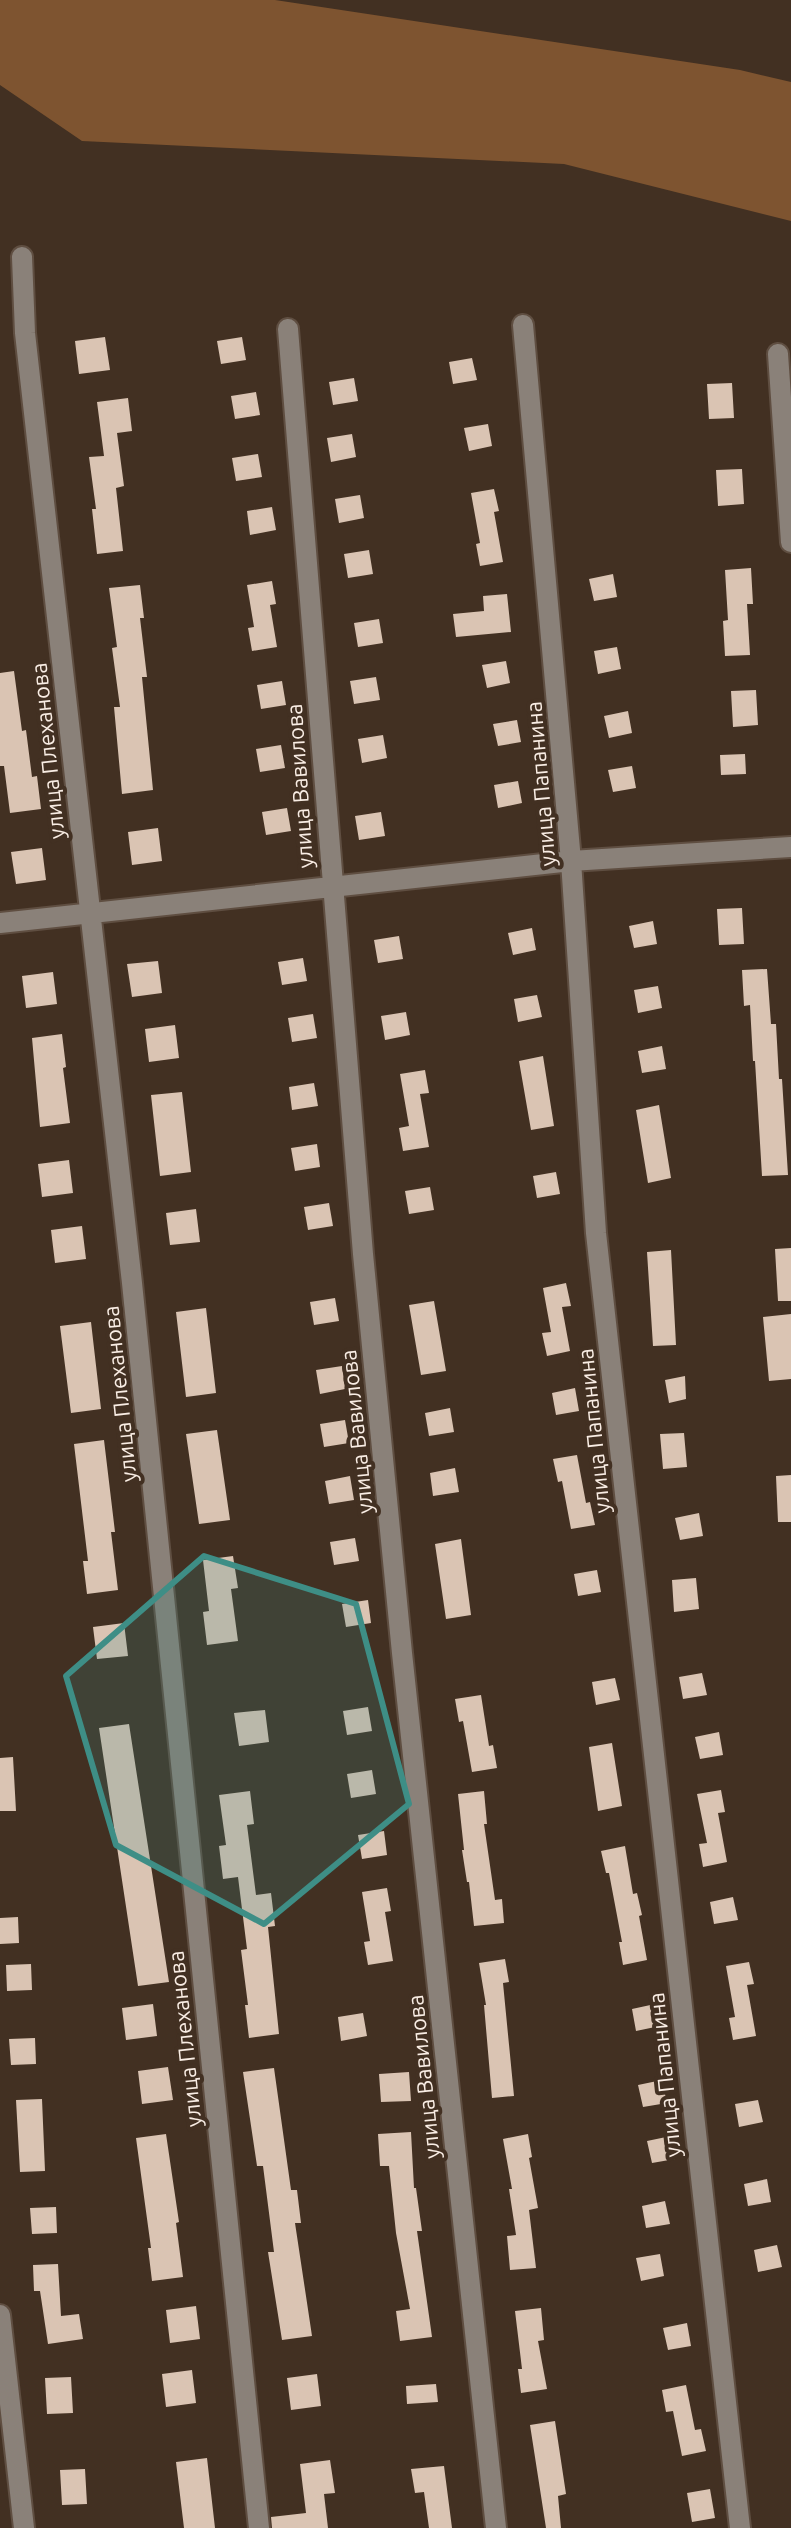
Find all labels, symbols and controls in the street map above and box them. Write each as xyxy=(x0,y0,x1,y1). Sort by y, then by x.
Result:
street label: улица Плеханова xyxy=(25,662,69,840)
street label: улица Папанина xyxy=(520,700,560,868)
street label: улица Вавилова xyxy=(281,703,317,869)
street label: улица Плеханова xyxy=(97,1305,141,1483)
street label: улица Папанина xyxy=(572,1347,614,1515)
street label: улица Вавилова xyxy=(335,1349,377,1515)
street label: улица Плеханова xyxy=(162,1950,206,2128)
street label: улица Папанина xyxy=(643,1991,685,2159)
street label: улица Вавилова xyxy=(402,1994,444,2160)

